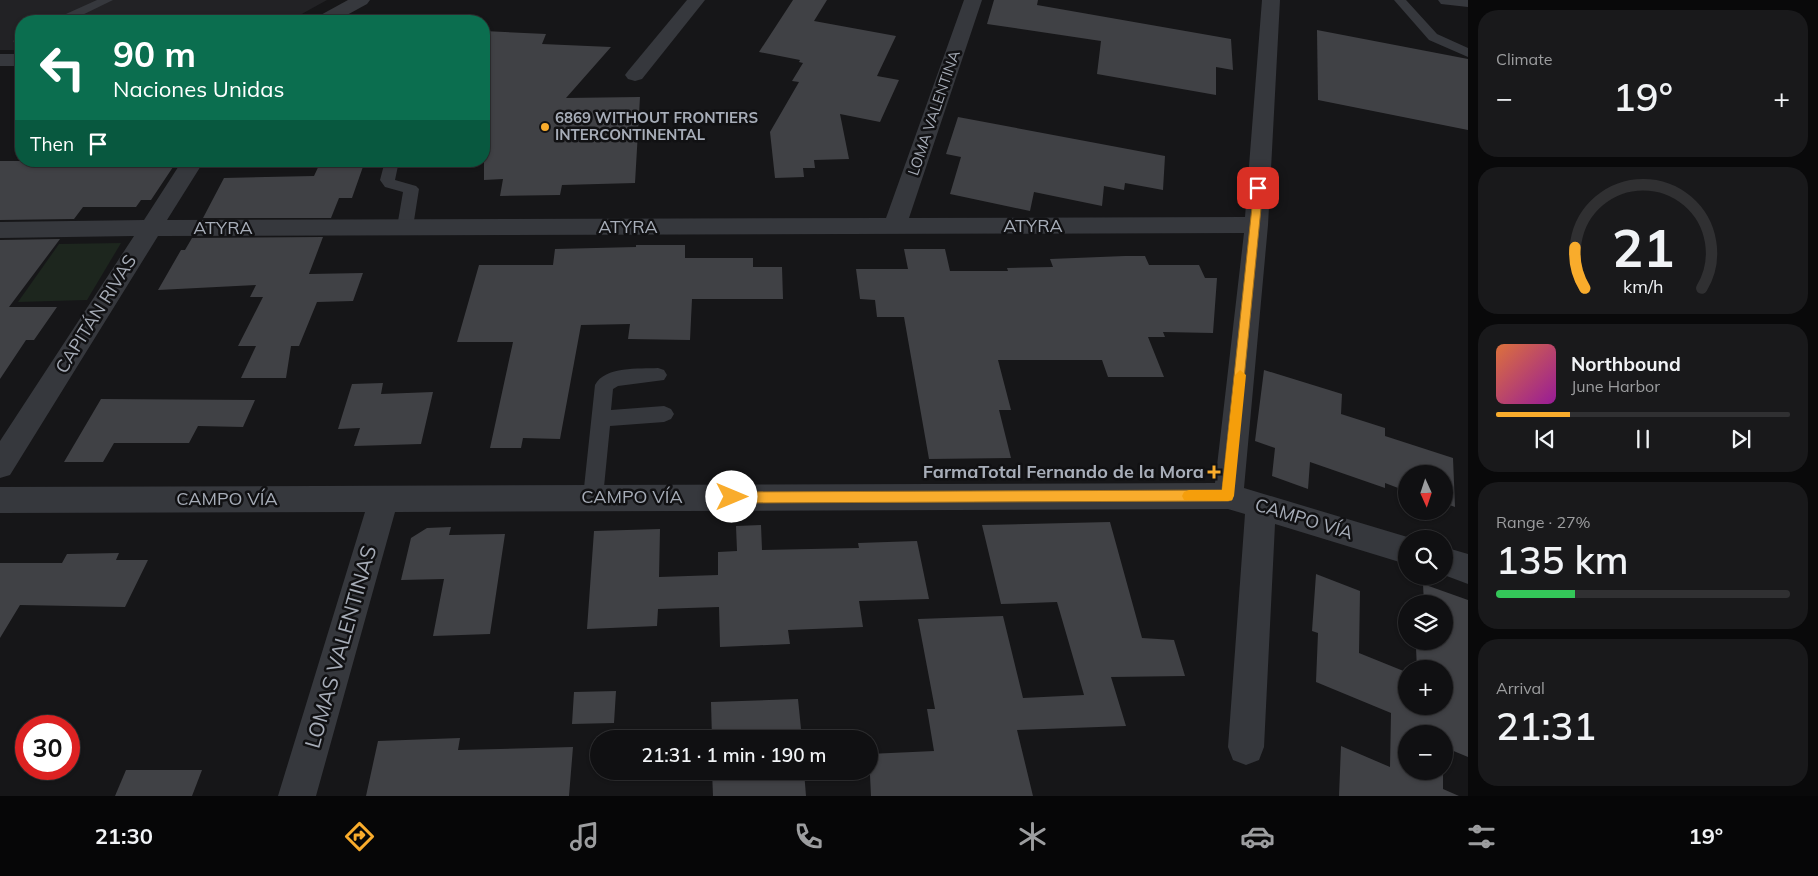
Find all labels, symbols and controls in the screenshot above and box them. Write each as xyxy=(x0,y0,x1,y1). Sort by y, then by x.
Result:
text: 90 m xyxy=(113,32,196,76)
icon: left xyxy=(30,35,95,100)
street label: LOMA VALENTINA xyxy=(903,48,964,178)
text: Climate xyxy=(1496,49,1552,69)
text: 19° xyxy=(1613,73,1673,121)
text: Naciones Unidas xyxy=(113,75,284,103)
text: − xyxy=(1496,80,1513,115)
text: + xyxy=(1773,80,1790,115)
place label: 6869 WITHOUT FRONTIERS INTERCONTINENTAL xyxy=(555,108,759,144)
marker: 6869 WITHOUT FRONTIERS INTERCONTINENTAL xyxy=(539,121,551,133)
icon: arrive xyxy=(84,130,112,158)
text: Then xyxy=(30,132,74,156)
pin xyxy=(1237,167,1279,209)
icon: arrive xyxy=(1244,174,1272,202)
street label: ATYRA xyxy=(1003,214,1063,237)
street label: ATYRA xyxy=(598,215,658,238)
text: 21 xyxy=(1612,215,1674,280)
street label: ATYRA xyxy=(193,216,253,239)
street label: CAPITÁN RIVAS xyxy=(50,250,141,377)
text: km/h xyxy=(1623,275,1663,297)
text: Northbound xyxy=(1571,352,1681,376)
text: June Harbor xyxy=(1571,376,1660,396)
icon: previous xyxy=(1531,425,1559,453)
icon: pause xyxy=(1629,425,1657,453)
icon: next xyxy=(1727,425,1755,453)
place label: FarmaTotal Fernando de la Mora xyxy=(923,460,1204,483)
north arrow xyxy=(1398,465,1452,520)
map controls xyxy=(1398,465,1453,780)
marker: FarmaTotal Fernando de la Mora xyxy=(1208,466,1220,478)
position arrow xyxy=(705,470,757,522)
street label: CAMPO VÍA xyxy=(581,485,683,508)
street label: CAMPO VÍA xyxy=(176,487,278,510)
street label: CAMPO VÍA xyxy=(1252,493,1356,544)
text: Range · 27% xyxy=(1496,512,1591,532)
button: search xyxy=(1398,530,1453,585)
text: 135 km xyxy=(1496,536,1629,584)
street label: LOMAS VALENTINAS xyxy=(299,542,381,751)
button: layers xyxy=(1398,595,1453,650)
button: + xyxy=(1398,660,1453,715)
text: Arrival xyxy=(1496,678,1545,698)
text: 21:31 xyxy=(1496,702,1596,750)
speed limit sign: 30 xyxy=(15,715,80,780)
button: − xyxy=(1398,725,1453,780)
text: 21:31 · 1 min · 190 m xyxy=(641,743,827,767)
icon: directions xyxy=(342,819,377,854)
icon: music xyxy=(567,819,602,854)
icon: phone xyxy=(791,819,826,854)
icon: climate xyxy=(1015,819,1050,854)
icon: car xyxy=(1240,819,1275,854)
icon: filters xyxy=(1464,819,1499,854)
text: 21:30 xyxy=(95,822,153,850)
text: 19° xyxy=(1688,822,1723,850)

